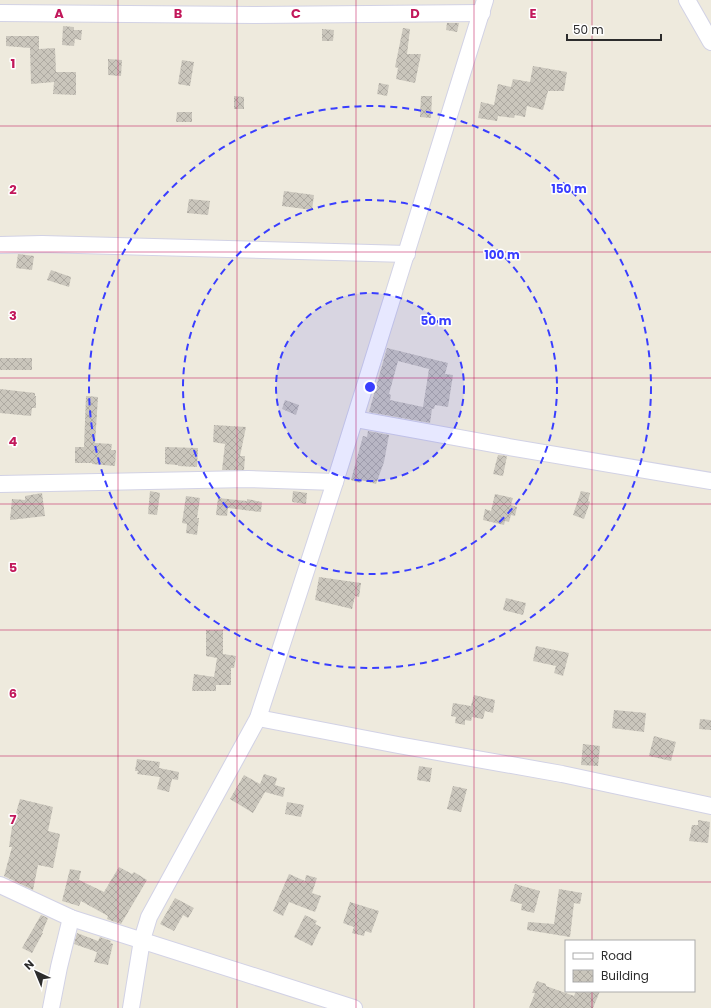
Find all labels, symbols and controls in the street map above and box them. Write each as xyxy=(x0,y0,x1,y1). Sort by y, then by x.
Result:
text: A xyxy=(54,4,64,23)
text: B xyxy=(174,4,183,23)
text: C xyxy=(291,4,301,23)
text: D xyxy=(410,4,420,23)
text: E xyxy=(529,4,537,23)
scale bar xyxy=(567,16,661,42)
text: 50 m xyxy=(573,21,604,38)
text: 1 xyxy=(11,54,15,73)
text: 2 xyxy=(9,180,17,199)
text: 150 m xyxy=(551,180,587,197)
text: 100 m xyxy=(484,246,520,263)
text: 3 xyxy=(9,306,17,325)
text: 50 m xyxy=(421,312,452,329)
centre of rings xyxy=(363,380,377,394)
text: 4 xyxy=(9,432,18,451)
text: 5 xyxy=(9,558,17,577)
text: 6 xyxy=(9,684,17,703)
text: 7 xyxy=(10,810,17,829)
legend xyxy=(565,940,695,992)
text: Road xyxy=(601,947,632,964)
north arrow xyxy=(16,952,56,992)
text: N xyxy=(21,956,38,973)
text: Building xyxy=(601,967,649,984)

